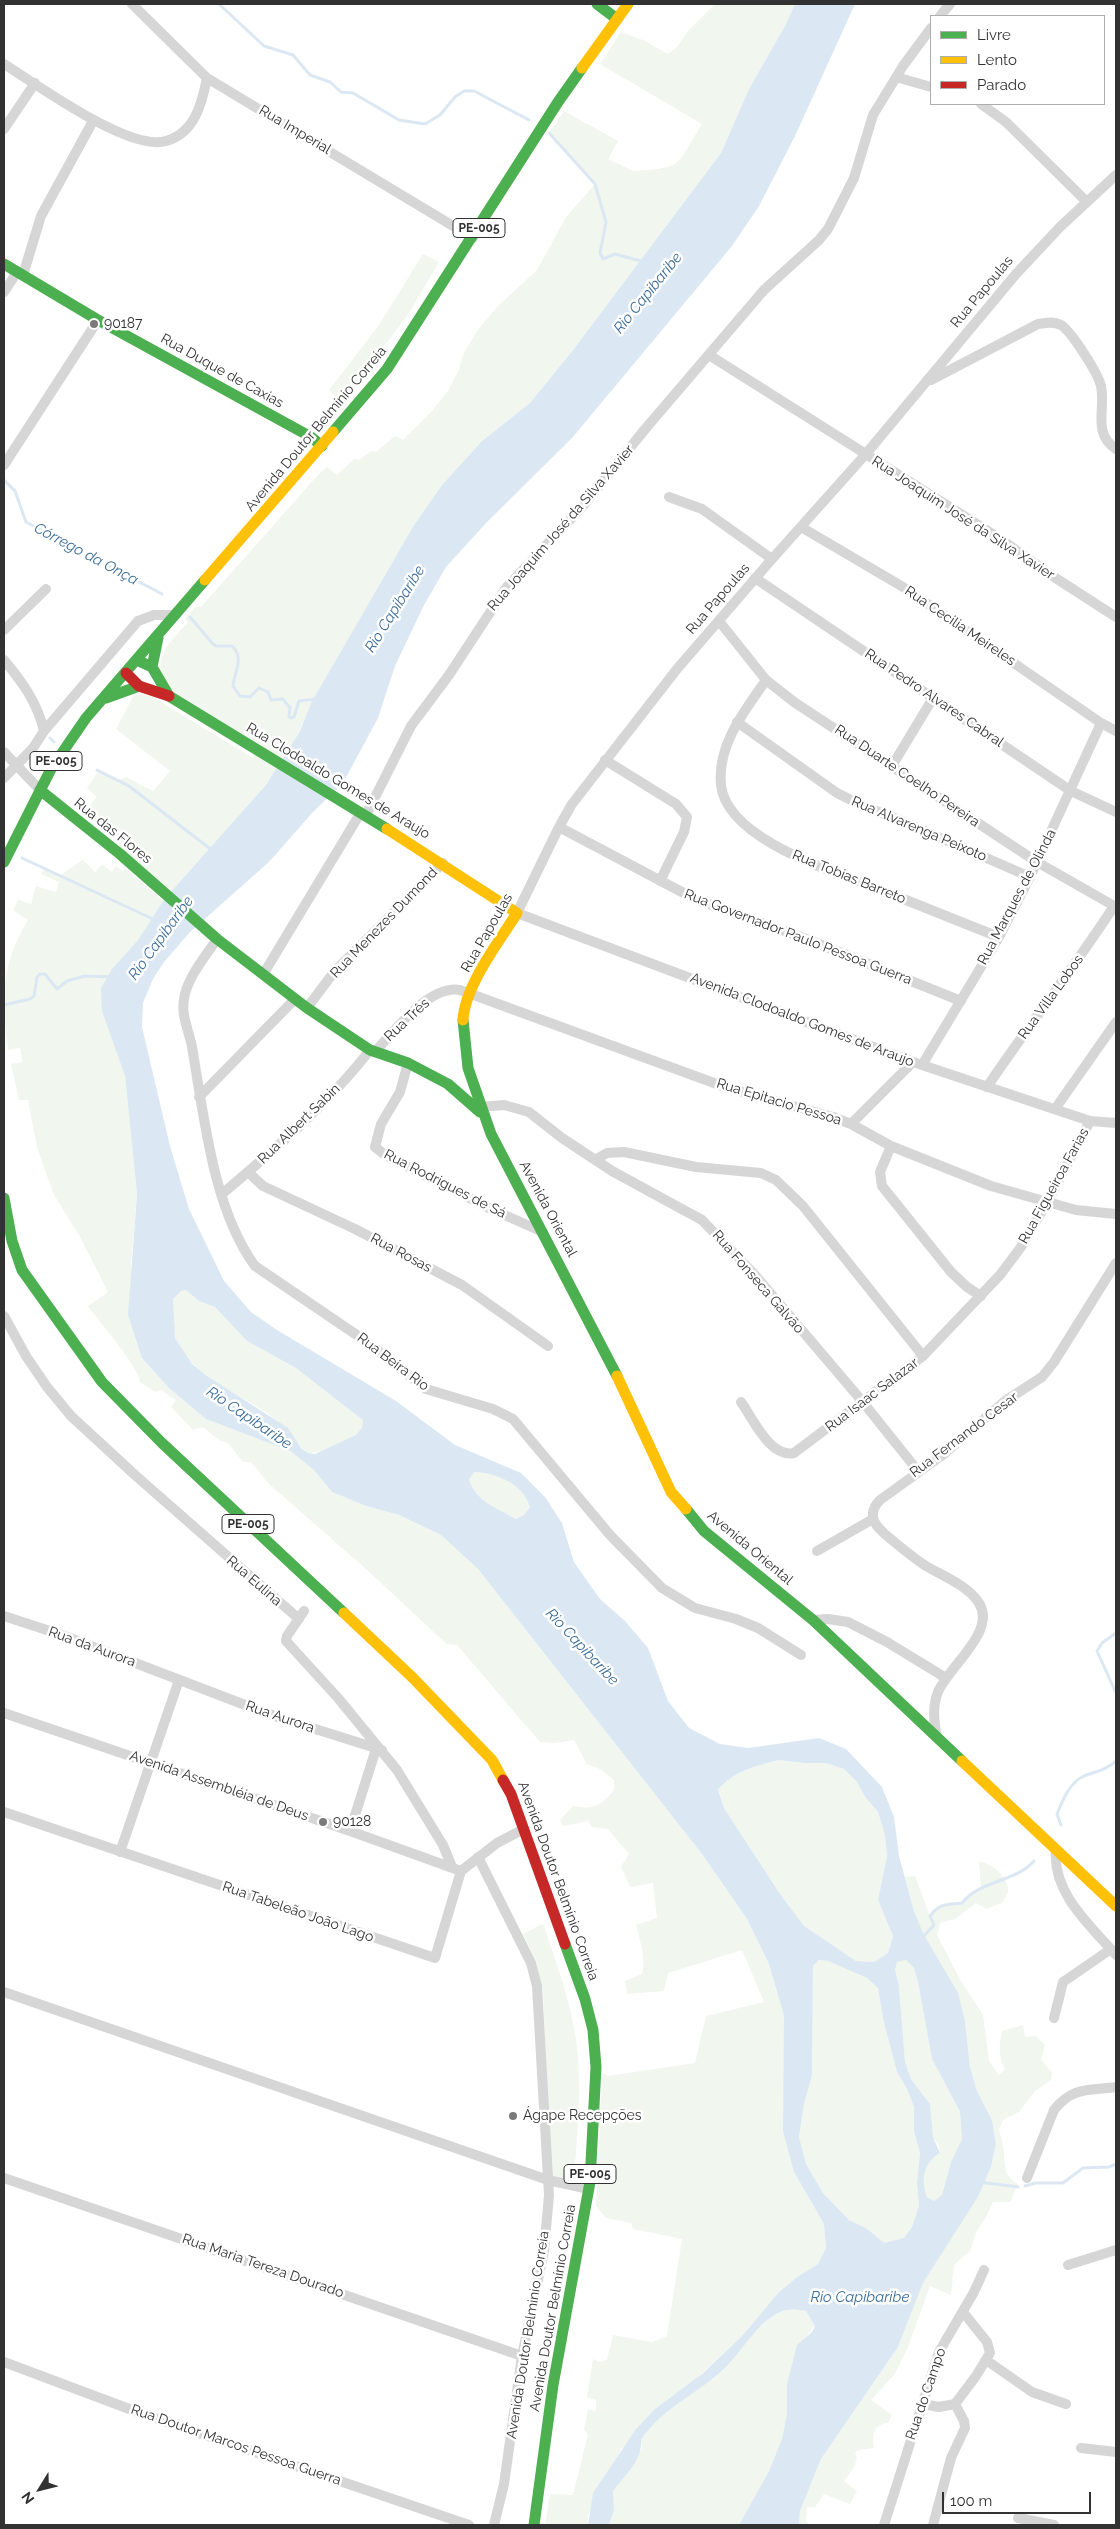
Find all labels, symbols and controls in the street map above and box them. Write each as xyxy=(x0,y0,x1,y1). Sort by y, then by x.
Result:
legend xyxy=(930,15,1105,105)
text: Livre xyxy=(977,26,1011,44)
text: Lento xyxy=(977,51,1017,69)
text: Parado xyxy=(977,76,1026,94)
street label: Rua Imperial xyxy=(256,102,334,158)
road number: PE-005 xyxy=(453,218,505,238)
water label: Rio Capibaribe xyxy=(610,249,686,337)
street label: Rua Papoulas xyxy=(947,253,1017,331)
place label: 90187 xyxy=(104,316,143,332)
marker: 90187 xyxy=(88,318,100,330)
street label: Rua Duque de Caxias xyxy=(158,330,286,412)
street label: Avenida Doutor Belmínio Correia xyxy=(242,343,390,515)
street label: Rua Joaquim José da Silva Xavier xyxy=(484,442,638,614)
street label: Rua Joaquim José da Silva Xavier xyxy=(869,453,1057,583)
water label: Córrego da Onça xyxy=(31,519,141,589)
street label: Rua Papoulas xyxy=(683,560,753,638)
water label: Rio Capibaribe xyxy=(361,562,429,656)
street label: Rua Cecilia Meireles xyxy=(901,583,1019,669)
street label: Rua Pedro Alvares Cabral xyxy=(861,645,1007,751)
street label: Rua Clodoaldo Gomes de Araujo xyxy=(243,719,433,843)
street label: Rua Duarte Coelho Pereira xyxy=(831,721,983,831)
road number: PE-005 xyxy=(30,751,82,770)
street label: Rua Alvarenga Peixoto xyxy=(849,793,989,865)
street label: Rua das Flores xyxy=(71,794,155,868)
street label: Rua Marques de Olinda xyxy=(974,826,1060,968)
street label: Rua Tobias Barreto xyxy=(790,847,908,907)
street label: Rua Menezes Dumond xyxy=(327,864,441,982)
street label: Rua Governador Paulo Pessoa Guerra xyxy=(682,886,914,988)
street label: Rua Papoulas xyxy=(458,891,516,975)
water label: Rio Capibaribe xyxy=(125,893,197,983)
street label: Rua Villa Lobos xyxy=(1015,952,1087,1042)
street label: Avenida Clodoaldo Gomes de Araujo xyxy=(688,969,916,1071)
street label: Rua Três xyxy=(381,995,433,1045)
street label: Rua Epitacio Pessoa xyxy=(714,1075,844,1129)
street label: Rua Albert Sabin xyxy=(254,1081,344,1167)
street label: Rua Figueiroa Farias xyxy=(1015,1125,1093,1247)
street label: Rua Rodrigues de Sá xyxy=(381,1146,509,1222)
street label: Avenida Oriental xyxy=(516,1158,580,1260)
street label: Rua Fonseca Galvão xyxy=(709,1227,807,1337)
street label: Rua Rosas xyxy=(368,1230,434,1276)
street label: Rua Beira Rio xyxy=(354,1330,432,1394)
street label: Rua Isaac Salazar xyxy=(822,1355,922,1435)
water label: Rio Capibaribe xyxy=(203,1383,295,1453)
street label: Rua Fernando Cesar xyxy=(907,1389,1021,1481)
street label: Avenida Oriental xyxy=(704,1507,796,1589)
road number: PE-005 xyxy=(222,1515,274,1534)
street label: Rua Eulina xyxy=(223,1552,285,1610)
water label: Rio Capibaribe xyxy=(542,1605,622,1689)
street label: Rua da Aurora xyxy=(46,1623,138,1671)
street label: Rua Aurora xyxy=(243,1697,317,1737)
street label: Avenida Assembléia de Deus xyxy=(127,1747,311,1825)
street label: Avenida Doutor Belmínio Correia xyxy=(514,1779,602,1983)
place label: 90128 xyxy=(333,1814,371,1830)
marker: 90128 xyxy=(317,1816,329,1828)
street label: Rua Tabeleão João Lago xyxy=(220,1878,376,1946)
place label: Ágape Recepções xyxy=(523,2108,641,2124)
marker: Ágape Recepções xyxy=(507,2110,519,2122)
road number: PE-005 xyxy=(564,2164,616,2184)
street label: Avenida Doutor Belmínio Correia xyxy=(526,2203,580,2413)
street label: Rua Maria Tereza Dourado xyxy=(180,2230,346,2302)
street label: Avenida Doutor Belminio Correia xyxy=(503,2230,553,2440)
water label: Rio Capibaribe xyxy=(811,2288,909,2306)
street label: Rua do Campo xyxy=(902,2346,950,2442)
street label: Rua Doutor Marcos Pessoa Guerra xyxy=(129,2401,343,2489)
north arrow xyxy=(15,2464,65,2514)
scale bar xyxy=(945,2482,1094,2514)
text: N xyxy=(18,2489,37,2507)
text: 100 m xyxy=(950,2492,992,2510)

